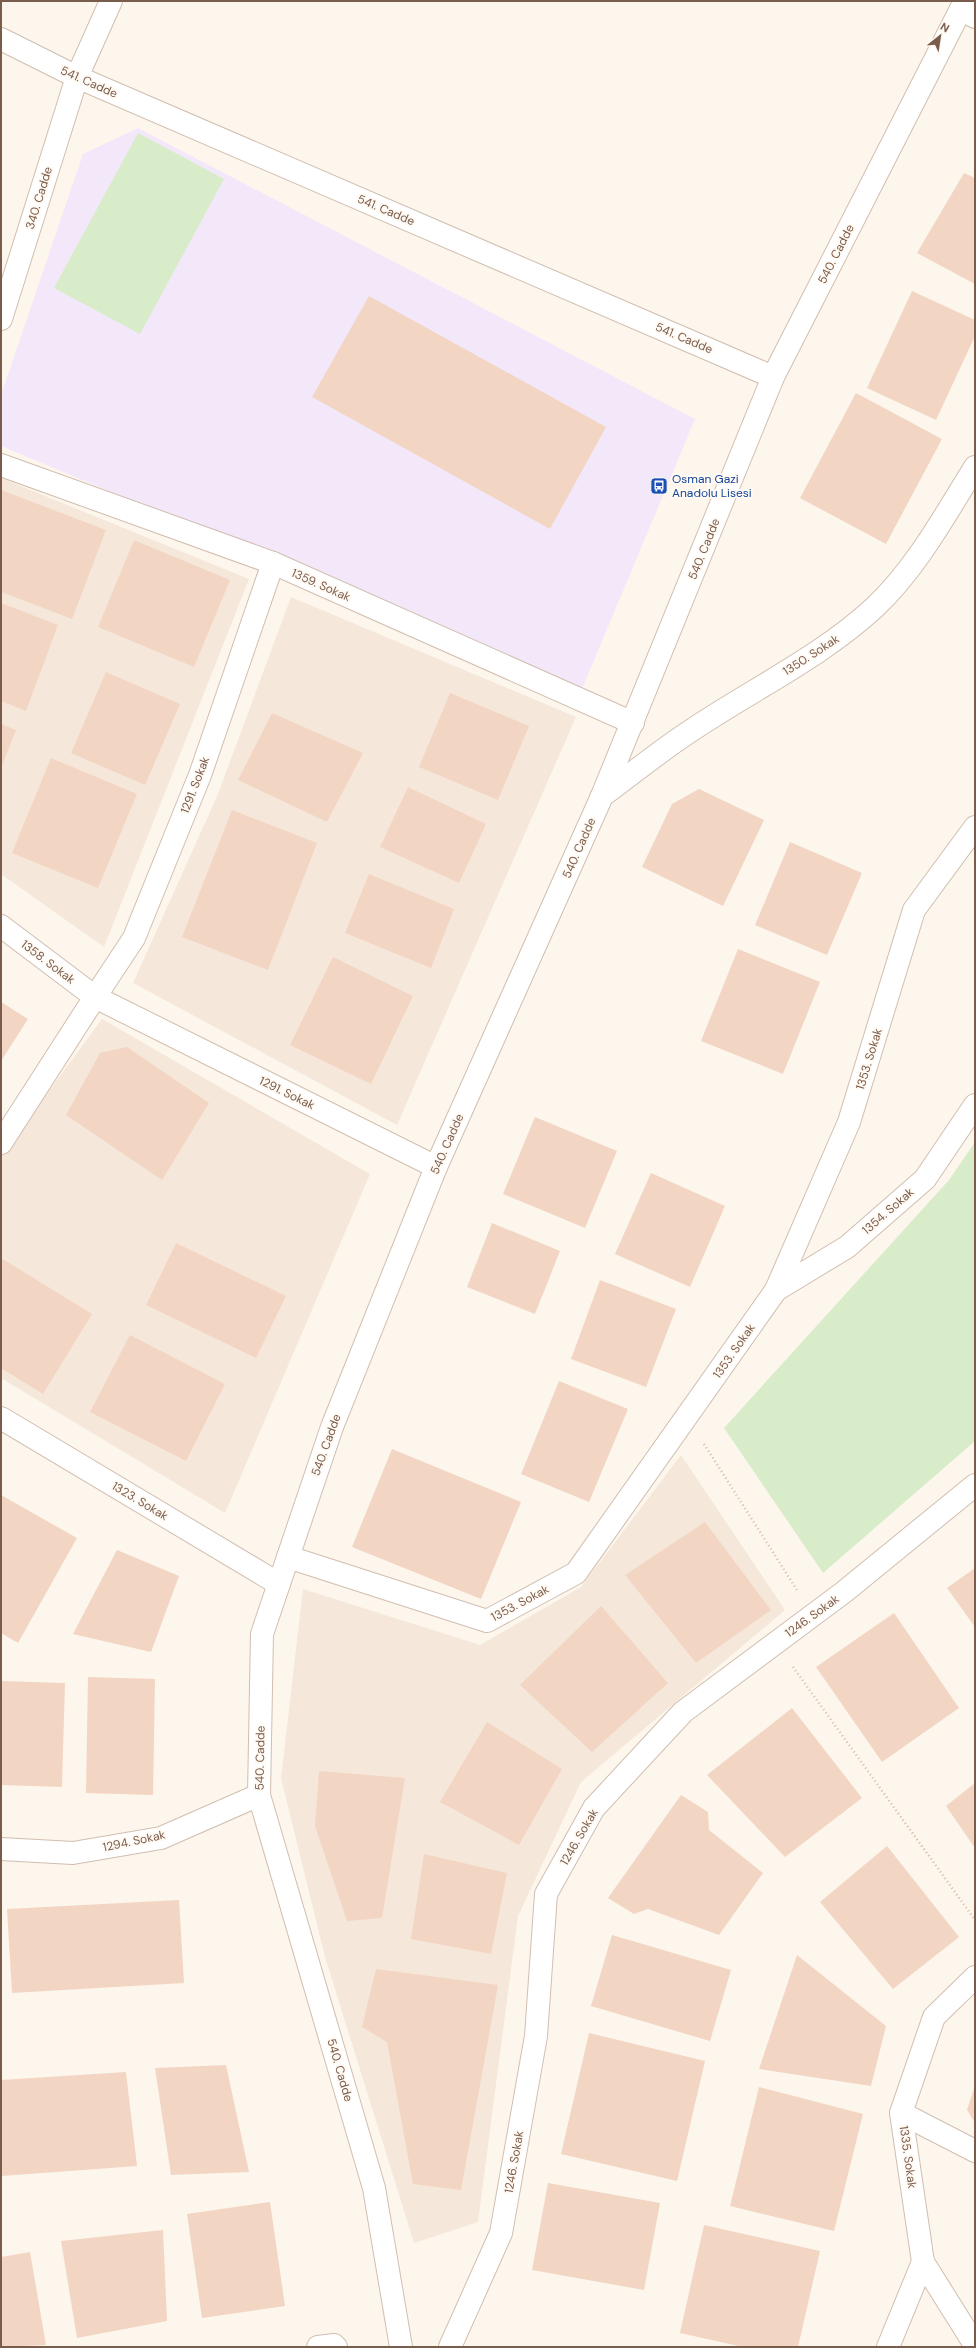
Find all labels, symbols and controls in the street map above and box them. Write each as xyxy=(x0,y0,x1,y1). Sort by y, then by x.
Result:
north arrow xyxy=(920,16,960,56)
text: N xyxy=(938,19,952,35)
street label: 541. Cadde xyxy=(58,62,120,102)
street label: 340. Cadde xyxy=(22,165,56,231)
street label: 541. Cadde xyxy=(355,191,417,229)
street label: 540. Cadde xyxy=(814,221,858,287)
street label: 541. Cadde xyxy=(653,319,715,357)
place label: Osman Gazi Anadolu Lisesi xyxy=(672,471,752,501)
bus stop icon: Osman Gazi Anadolu Lisesi xyxy=(649,476,669,496)
street label: 540. Cadde xyxy=(684,516,724,582)
street label: 1359. Sokak xyxy=(289,565,353,605)
street label: 1350. Sokak xyxy=(780,631,842,679)
street label: 1291. Sokak xyxy=(177,754,213,816)
street label: 540. Cadde xyxy=(558,815,600,881)
street label: 1358. Sokak xyxy=(18,936,78,988)
street label: 1353. Sokak xyxy=(852,1026,886,1092)
street label: 1291. Sokak xyxy=(257,1073,317,1113)
street label: 540. Cadde xyxy=(426,1111,468,1177)
street label: 1354. Sokak xyxy=(859,1184,917,1238)
street label: 1353. Sokak xyxy=(709,1320,759,1382)
street label: 540. Cadde xyxy=(307,1412,345,1478)
street label: 1323. Sokak xyxy=(109,1478,171,1524)
street label: 1353. Sokak xyxy=(488,1581,552,1625)
street label: 1246. Sokak xyxy=(782,1591,842,1641)
street label: 540. Cadde xyxy=(251,1725,269,1791)
street label: 1246. Sokak xyxy=(556,1806,602,1868)
street label: 1294. Sokak xyxy=(101,1827,167,1855)
street label: 540. Cadde xyxy=(323,2037,357,2104)
street label: 1335. Sokak xyxy=(896,2124,920,2190)
street label: 1246. Sokak xyxy=(501,2130,527,2194)

